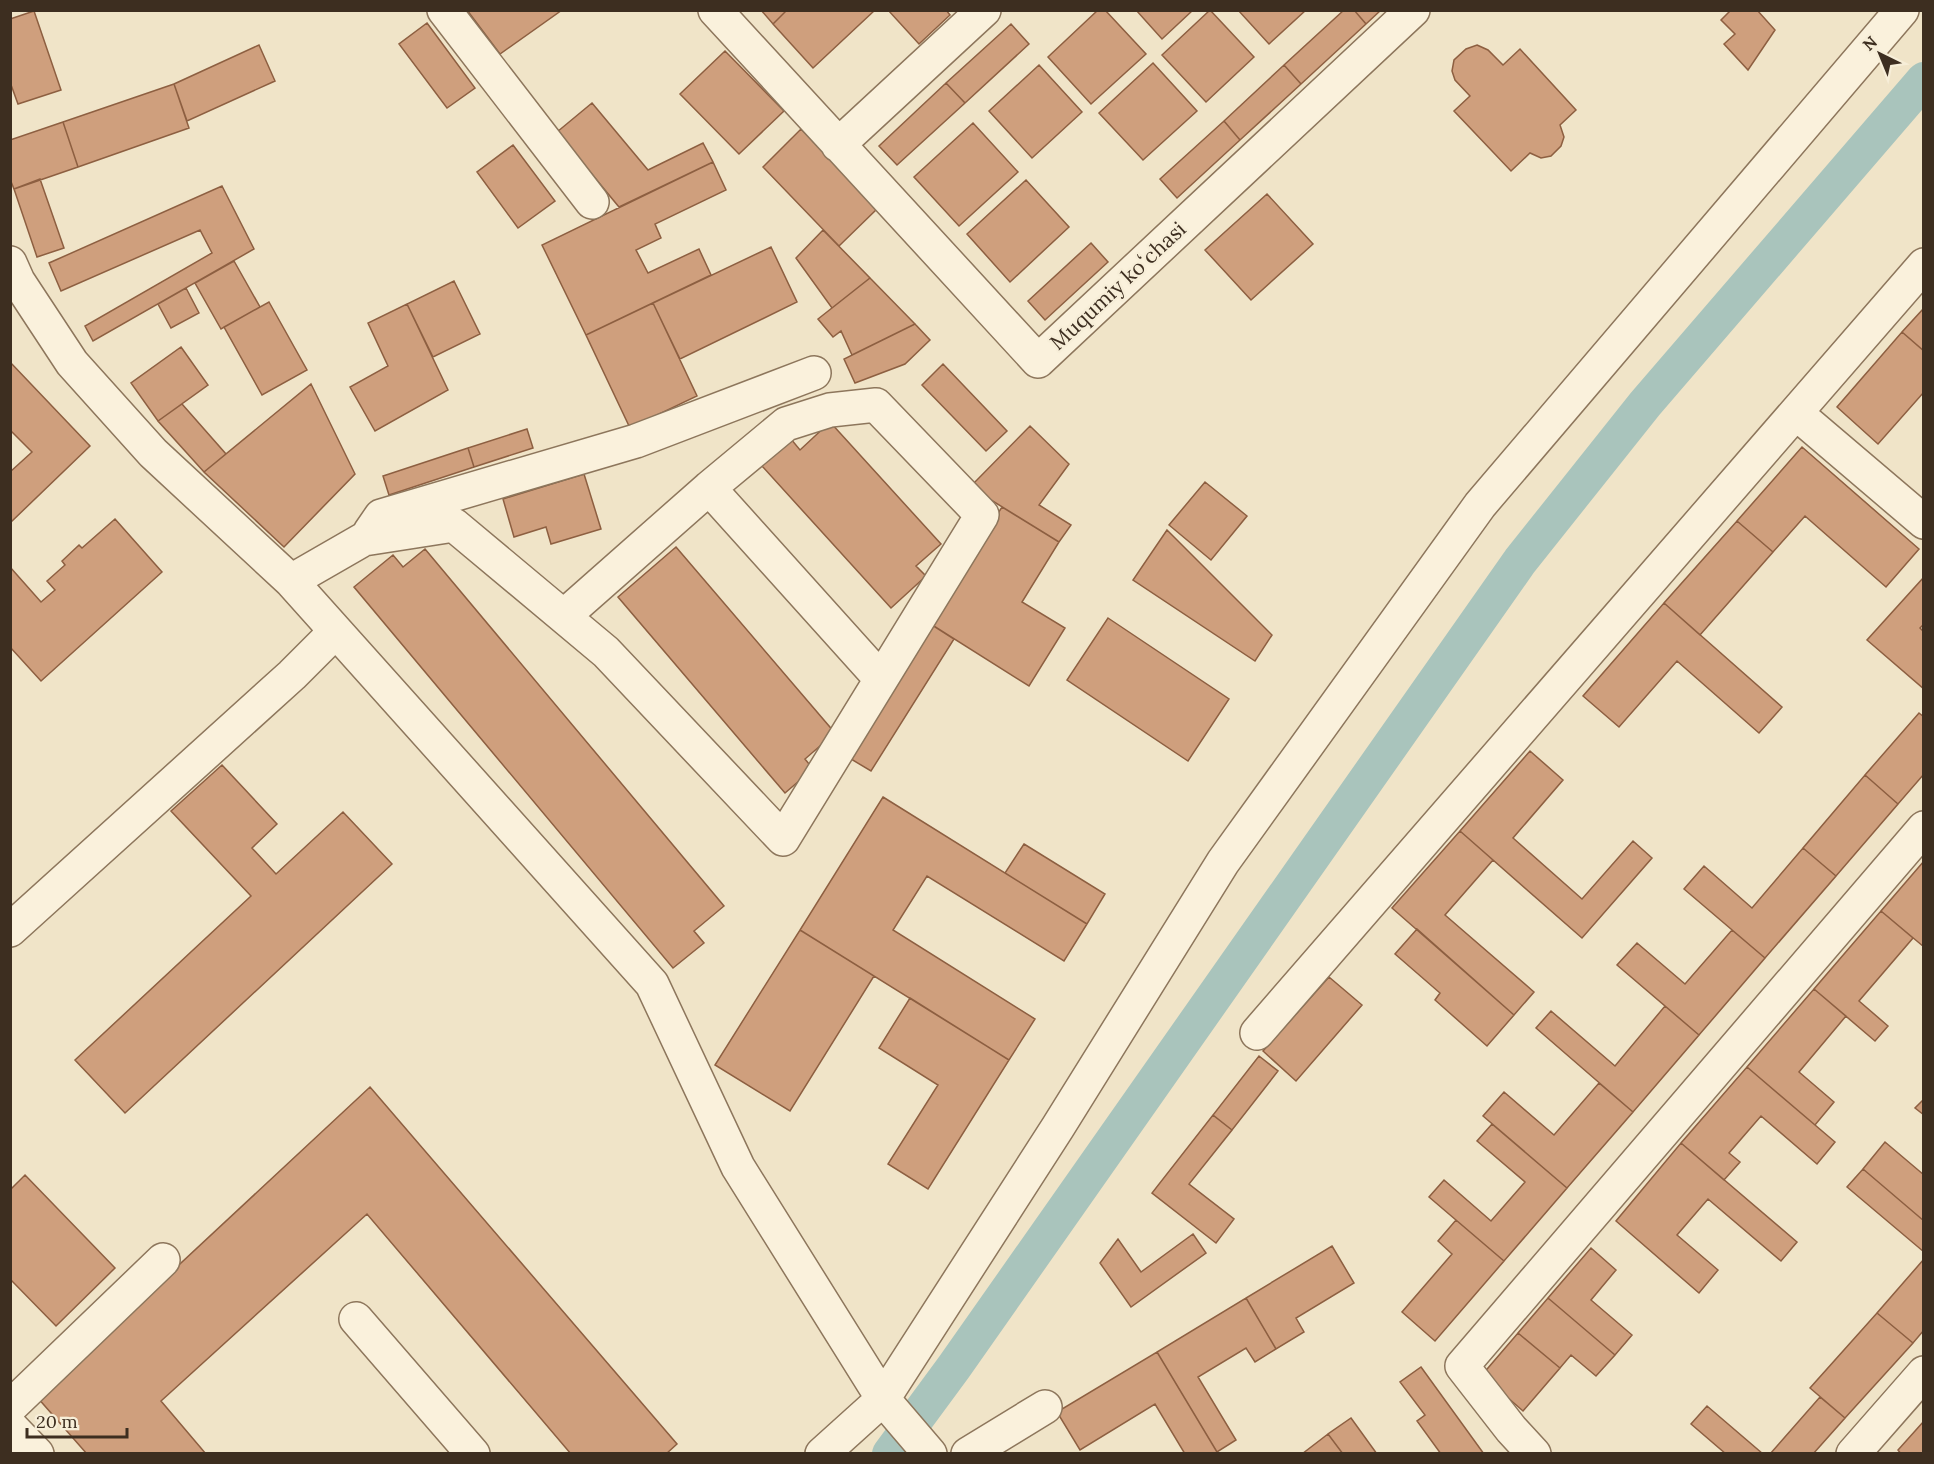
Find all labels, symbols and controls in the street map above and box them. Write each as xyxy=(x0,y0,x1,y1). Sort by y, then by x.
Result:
north arrow xyxy=(1850,24,1910,84)
text: N xyxy=(1858,31,1881,55)
street label: Muqumiy koʻchasi xyxy=(1044,215,1192,356)
scale bar xyxy=(27,1401,128,1439)
text: 20 m xyxy=(36,1410,78,1433)

